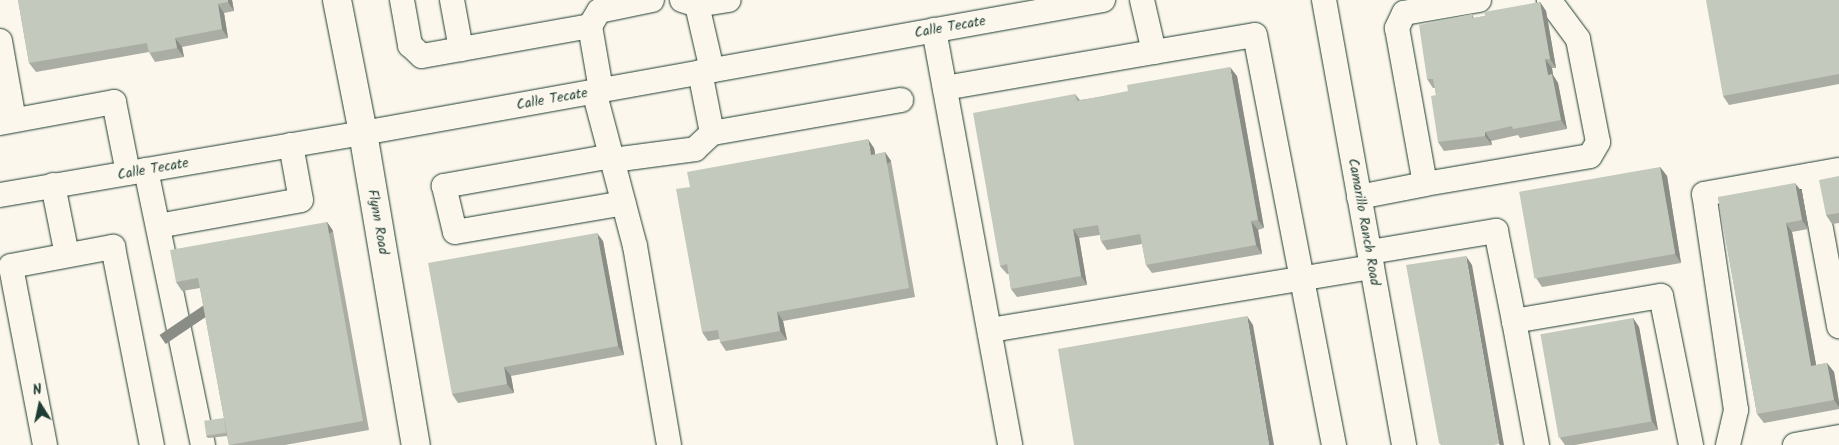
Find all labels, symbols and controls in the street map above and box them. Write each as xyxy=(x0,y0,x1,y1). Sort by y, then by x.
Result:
street label: Calle Tecate xyxy=(913,12,987,42)
street label: Calle Tecate xyxy=(515,84,589,114)
street label: Calle Tecate xyxy=(116,154,190,184)
street label: Camarillo Ranch Road xyxy=(1345,157,1383,287)
street label: Flynn Road xyxy=(364,188,392,256)
text: N xyxy=(31,379,44,402)
north arrow xyxy=(15,380,65,430)

